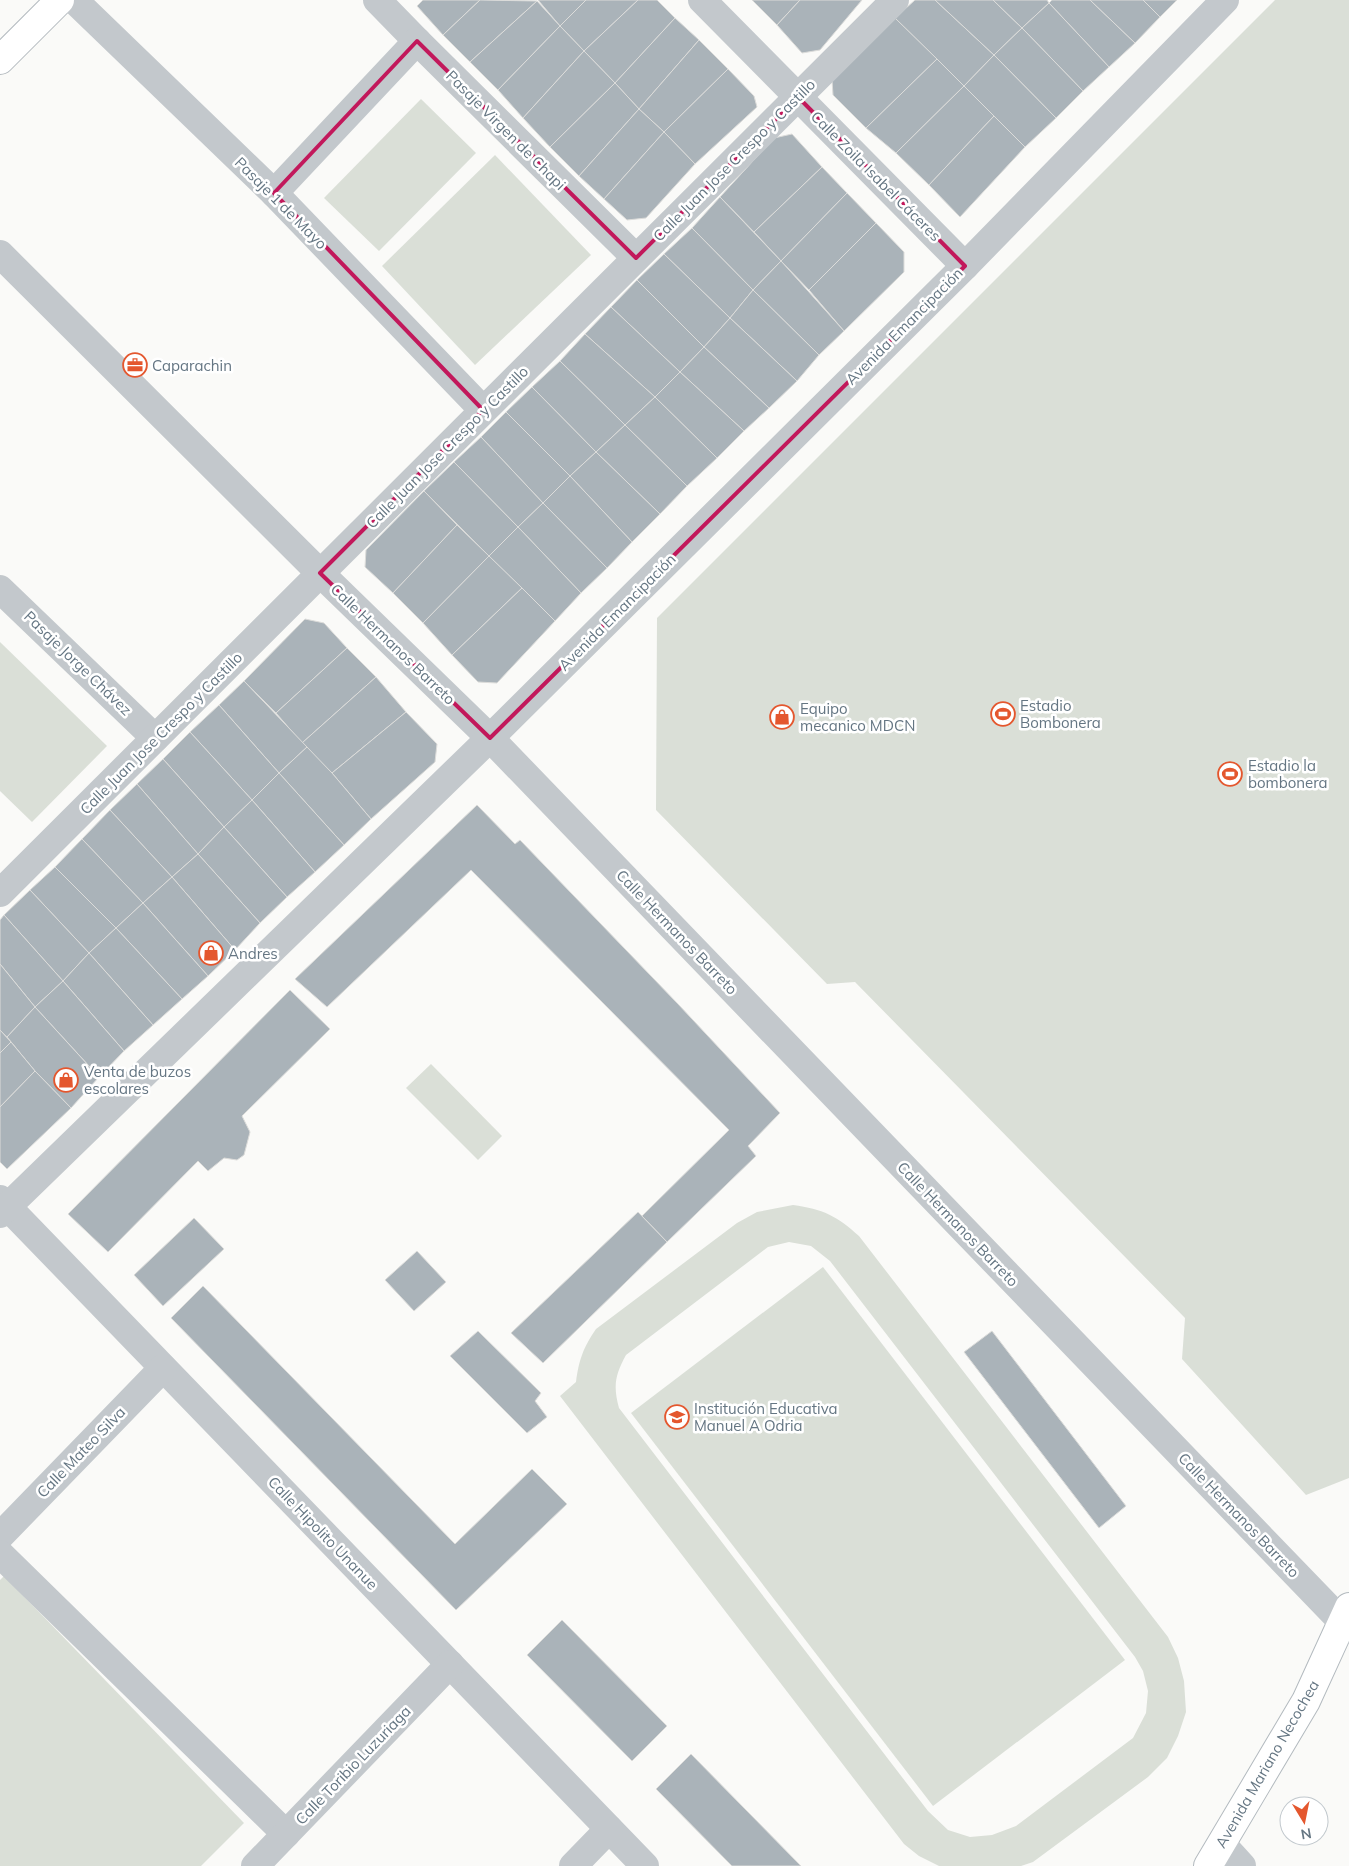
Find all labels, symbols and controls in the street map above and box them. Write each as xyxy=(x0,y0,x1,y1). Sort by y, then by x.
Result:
street label: Pasaje Virgen de Chapi xyxy=(442,66,570,194)
street label: Calle Juan Jose Crespo y Castillo xyxy=(649,75,819,245)
street label: Calle Zoila Isabel Cáceres xyxy=(807,107,945,245)
street label: Pasaje 1 de Mayo xyxy=(231,153,331,253)
street label: Avenida Emancipación xyxy=(841,263,967,389)
office icon: Caparachin xyxy=(122,352,148,378)
place label: Caparachin xyxy=(152,356,232,375)
street label: Calle Juan Jose Crespo y Castillo xyxy=(362,362,532,532)
street label: Avenida Emancipación xyxy=(554,549,680,675)
street label: Calle Hermanos Barreto xyxy=(327,579,459,709)
street label: Pasaje Jorge Chávez xyxy=(20,607,136,719)
street label: Calle Juan Jose Crespo y Castillo xyxy=(76,648,246,818)
place label: Estadio Bombonera xyxy=(1020,696,1101,732)
place label: Equipo mecanico MDCN xyxy=(800,699,915,735)
sports icon: Estadio Bombonera xyxy=(990,701,1016,727)
shop icon: Equipo mecanico MDCN xyxy=(769,704,795,730)
place label: Estadio la bombonera xyxy=(1248,756,1328,792)
sports icon: Estadio la bombonera xyxy=(1217,761,1243,787)
street label: Calle Hermanos Barreto xyxy=(612,866,742,998)
shop icon: Andres xyxy=(198,940,224,966)
place label: Andres xyxy=(228,944,278,963)
place label: Venta de buzos escolares xyxy=(84,1062,191,1098)
shop icon: Venta de buzos escolares xyxy=(53,1067,79,1093)
street label: Calle Hermanos Barreto xyxy=(893,1158,1023,1290)
place label: Institución Educativa Manuel A Odria xyxy=(694,1399,837,1435)
street label: Calle Mateo Silva xyxy=(33,1403,129,1501)
school or university icon: Institución Educativa Manuel A Odria xyxy=(664,1404,690,1430)
street label: Calle Hermanos Barreto xyxy=(1174,1449,1304,1581)
street label: Calle Hipolito Unanue xyxy=(264,1472,382,1594)
street label: Avenida Mariano Necochea xyxy=(1212,1677,1322,1851)
street label: Calle Toribio Luzuriaga xyxy=(291,1702,415,1828)
north arrow xyxy=(1279,1796,1329,1846)

